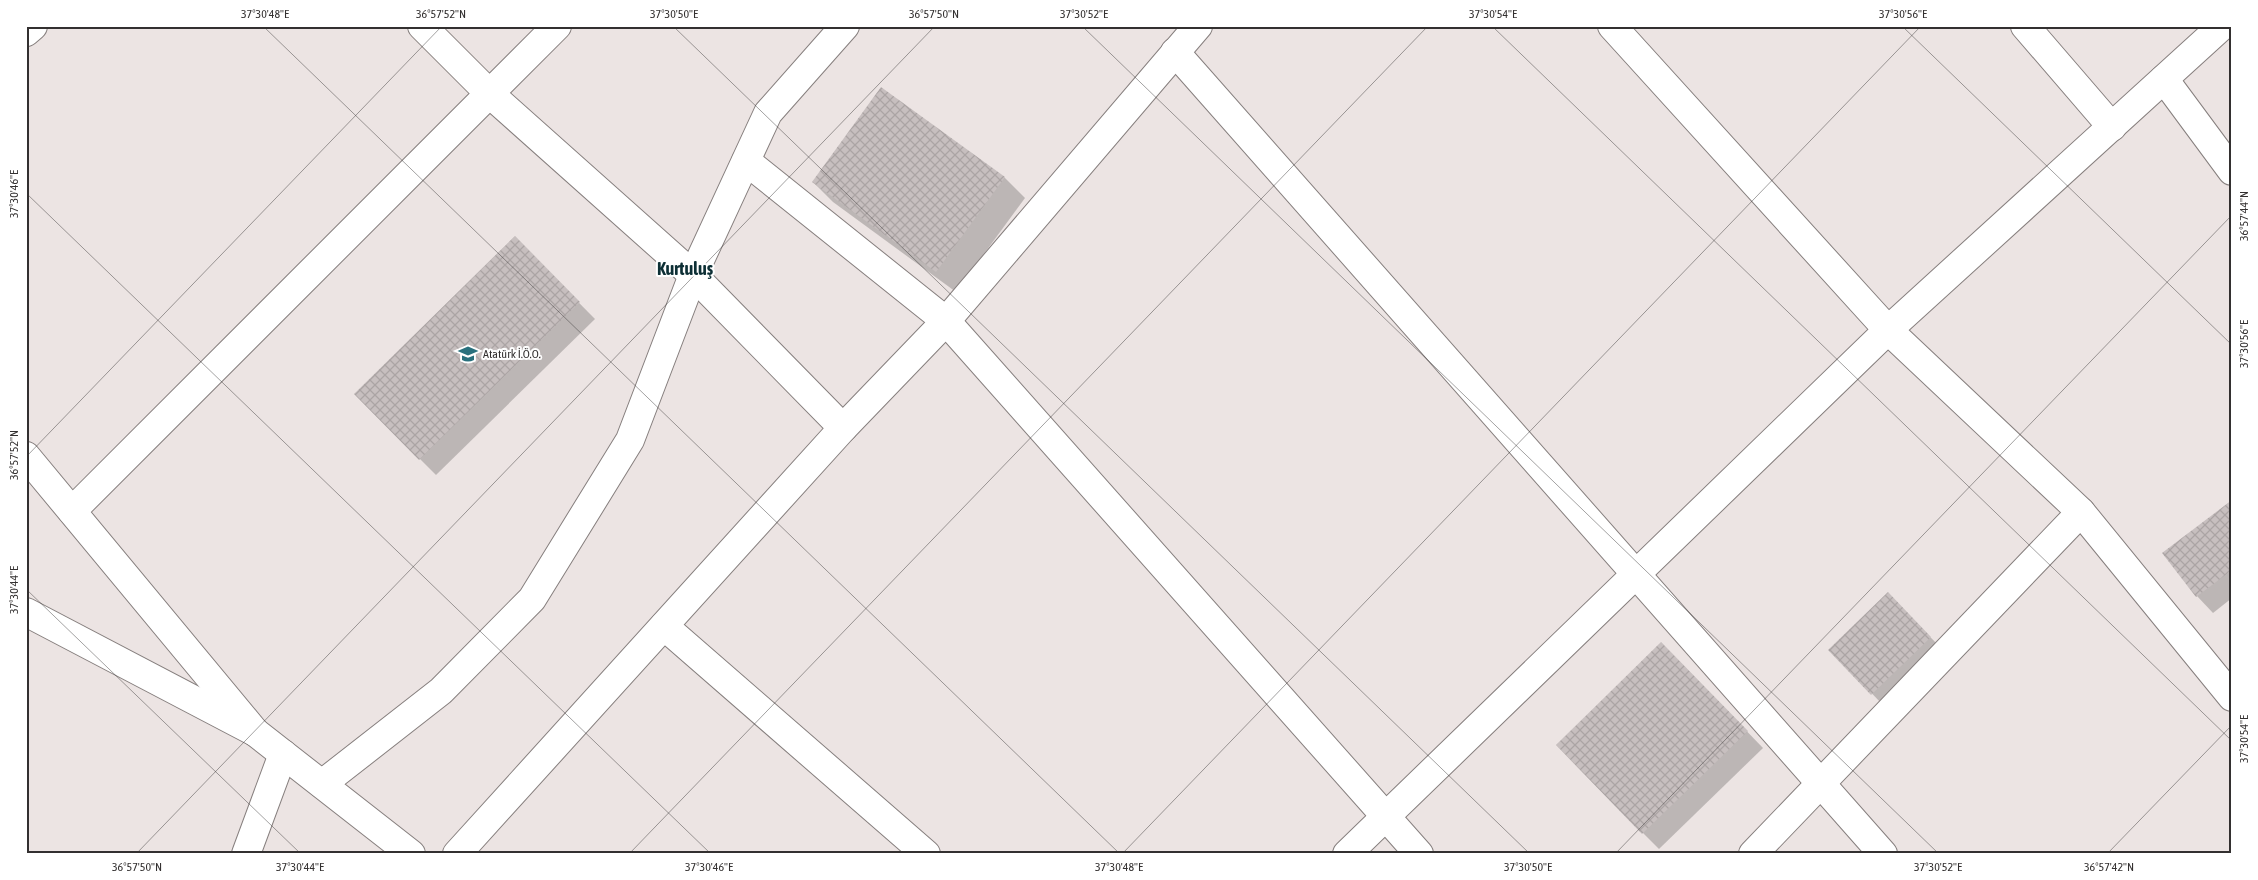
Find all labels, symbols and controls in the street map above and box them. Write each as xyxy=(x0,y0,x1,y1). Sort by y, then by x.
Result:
text: 37°30'48"E xyxy=(241,7,289,21)
text: 36°57'52"N xyxy=(416,7,466,21)
text: 37°30'50"E xyxy=(650,7,698,21)
text: 36°57'50"N xyxy=(909,7,959,21)
text: 37°30'52"E xyxy=(1060,7,1108,21)
text: 37°30'54"E xyxy=(1469,7,1517,21)
text: 37°30'56"E xyxy=(1879,7,1927,21)
text: 37°30'46"E xyxy=(7,170,21,218)
text: 36°57'44"N xyxy=(2237,191,2251,241)
district label: Kurtuluş xyxy=(657,258,714,279)
text: 37°30'56"E xyxy=(2237,320,2251,368)
school or university icon: Atatürk İ.Ö.O. xyxy=(457,343,479,365)
place label: Atatürk İ.Ö.O. xyxy=(483,347,541,361)
text: 36°57'52"N xyxy=(7,430,21,480)
text: 37°30'44"E xyxy=(7,566,21,614)
text: 37°30'54"E xyxy=(2237,715,2251,763)
text: 36°57'50"N xyxy=(112,860,162,874)
text: 37°30'44"E xyxy=(276,860,324,874)
text: 37°30'46"E xyxy=(685,860,733,874)
text: 37°30'48"E xyxy=(1095,860,1143,874)
text: 37°30'50"E xyxy=(1504,860,1552,874)
text: 37°30'52"E xyxy=(1914,860,1962,874)
text: 36°57'42"N xyxy=(2084,860,2134,874)

